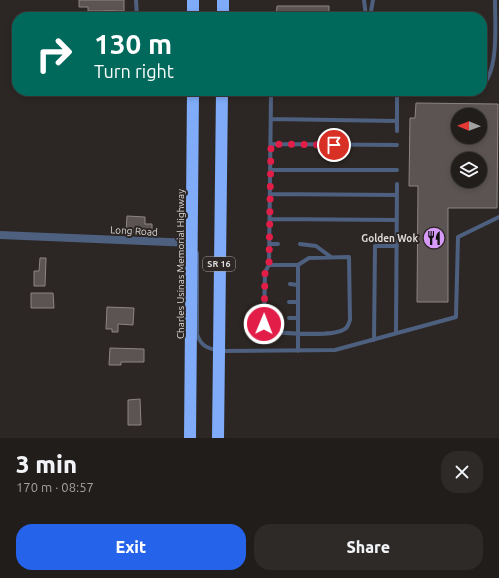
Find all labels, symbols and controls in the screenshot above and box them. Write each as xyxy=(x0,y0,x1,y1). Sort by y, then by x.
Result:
icon: right xyxy=(28,28,80,80)
text: 130 m xyxy=(94,28,172,59)
text: Turn right xyxy=(94,61,174,81)
north arrow xyxy=(451,108,487,144)
map controls xyxy=(451,108,487,188)
pin xyxy=(317,128,351,162)
icon: arrive xyxy=(323,134,345,156)
button: layers xyxy=(451,152,487,188)
street label: Charles Usinas Memorial Highway xyxy=(175,189,186,339)
street label: Long Road xyxy=(110,224,158,238)
restaurant icon: Golden Wok xyxy=(421,225,447,251)
place label: Golden Wok xyxy=(361,233,418,244)
road number: SR 16 xyxy=(203,257,235,271)
position arrow xyxy=(243,303,285,345)
text: 3 min xyxy=(16,451,77,478)
button: close xyxy=(441,451,483,493)
text: 170 m · 08:57 xyxy=(16,480,94,494)
button: Exit xyxy=(16,524,246,570)
button: Share xyxy=(254,524,483,570)

